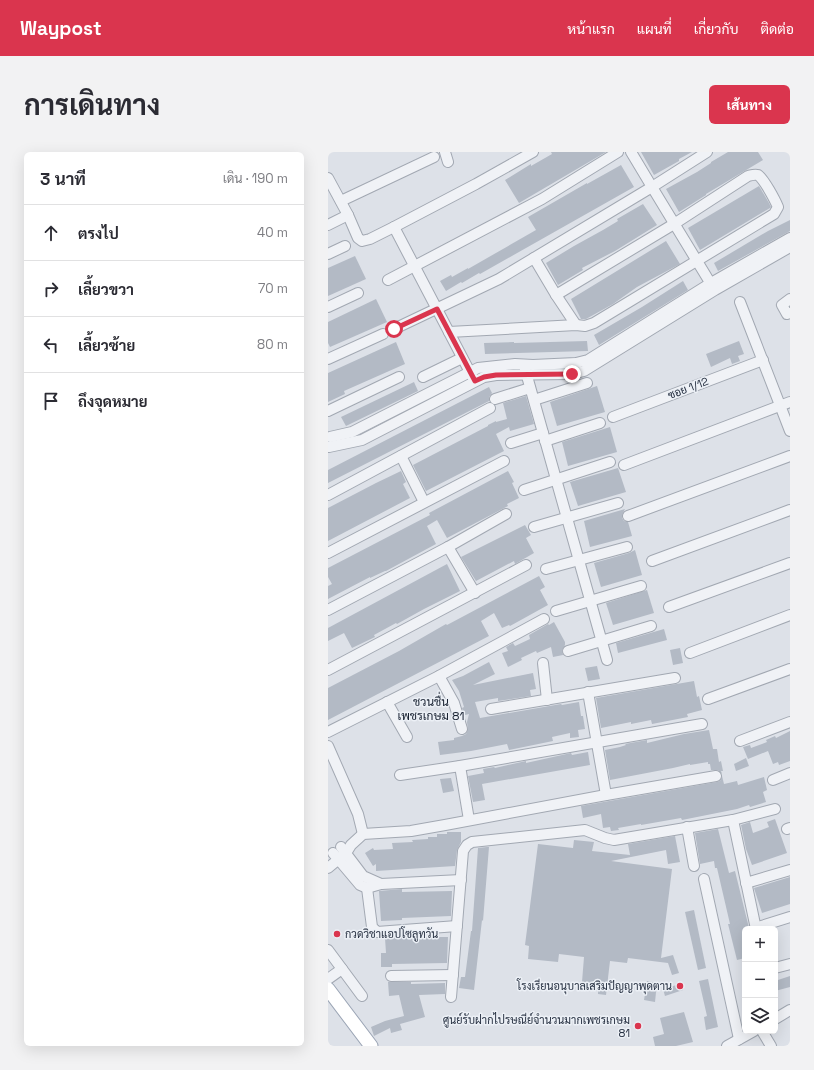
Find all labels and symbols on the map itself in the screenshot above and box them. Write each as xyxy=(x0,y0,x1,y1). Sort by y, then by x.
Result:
route start xyxy=(385,320,403,338)
route end xyxy=(563,365,581,383)
street label: ซอย 1/12 xyxy=(666,374,711,402)
district label: ชวนชื่น เพชรเกษม 81 xyxy=(397,691,465,724)
place label: กวดวิชาแอปโซลูทวัน xyxy=(345,926,438,942)
marker: กวดวิชาแอปโซลูทวัน xyxy=(332,929,342,939)
place label: โรงเรียนอนุบาลเสริมปัญญาพุดตาน xyxy=(516,978,672,995)
marker: โรงเรียนอนุบาลเสริมปัญญาพุดตาน xyxy=(675,981,685,991)
place label: ศูนย์รับฝากไปรษณีย์จำนวนมากเพชรเกษม 81 xyxy=(443,1012,630,1040)
marker: ศูนย์รับฝากไปรษณีย์จำนวนมากเพชรเกษม 81 xyxy=(633,1021,643,1031)

